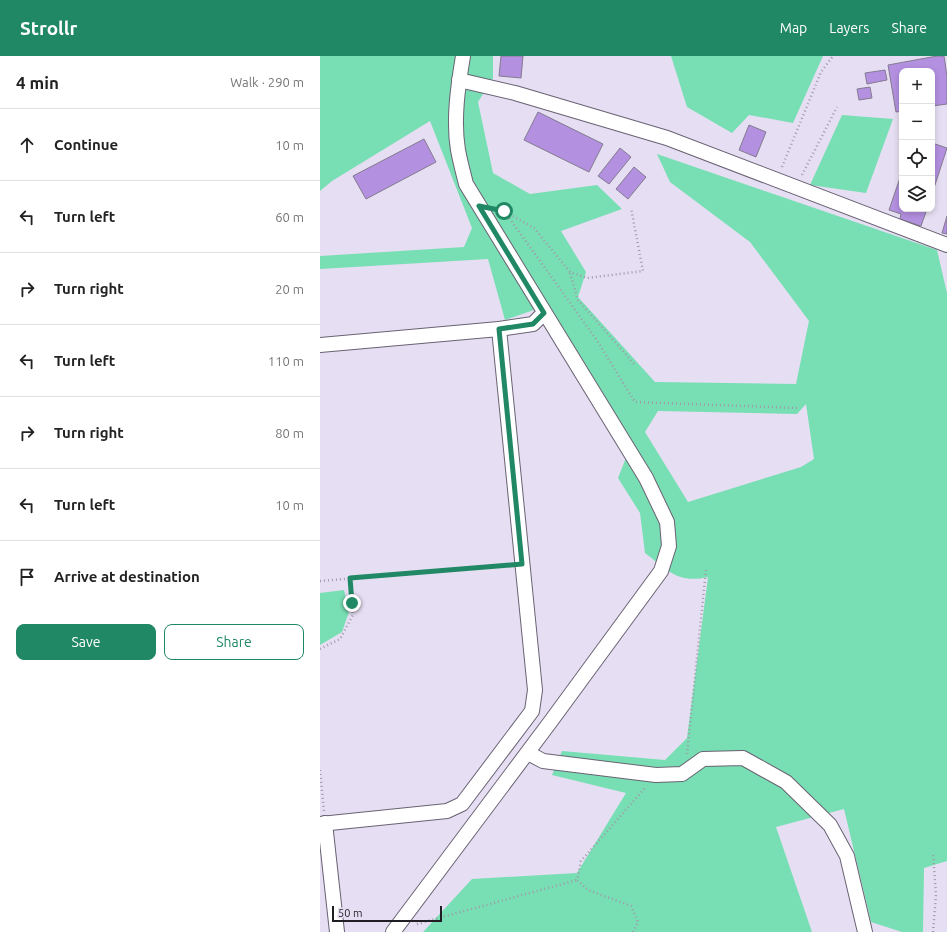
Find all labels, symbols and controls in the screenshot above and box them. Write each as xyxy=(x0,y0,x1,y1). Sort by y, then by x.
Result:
text: Strollr xyxy=(20,17,77,39)
text: Map xyxy=(780,20,807,36)
text: Layers xyxy=(829,20,869,36)
text: Share xyxy=(891,20,927,36)
map controls xyxy=(899,68,935,212)
button: + xyxy=(899,68,935,104)
text: 4 min xyxy=(16,73,59,92)
text: Walk · 290 m xyxy=(230,75,304,89)
button: − xyxy=(899,104,935,140)
icon: ahead xyxy=(16,134,38,156)
text: Continue xyxy=(54,136,118,153)
text: 10 m xyxy=(275,138,304,152)
button: locate xyxy=(899,140,935,176)
button: layers xyxy=(899,176,935,212)
route start xyxy=(495,202,513,220)
icon: left xyxy=(16,206,38,228)
text: Turn left xyxy=(54,208,115,225)
text: 60 m xyxy=(275,210,304,224)
icon: right xyxy=(16,278,38,300)
text: Turn right xyxy=(54,280,124,297)
text: 20 m xyxy=(275,282,304,296)
icon: left xyxy=(16,350,38,372)
text: Turn left xyxy=(54,352,115,369)
text: 110 m xyxy=(268,354,304,368)
icon: right xyxy=(16,422,38,444)
text: Turn right xyxy=(54,424,124,441)
text: 80 m xyxy=(275,426,304,440)
icon: left xyxy=(16,494,38,516)
text: Turn left xyxy=(54,496,115,513)
text: 10 m xyxy=(275,498,304,512)
icon: arrive xyxy=(16,566,38,588)
text: Arrive at destination xyxy=(54,568,200,585)
route end xyxy=(343,594,361,612)
button: Save xyxy=(16,624,156,660)
button: Share xyxy=(164,624,304,660)
scale bar xyxy=(332,904,442,923)
text: 50 m xyxy=(338,907,362,919)

